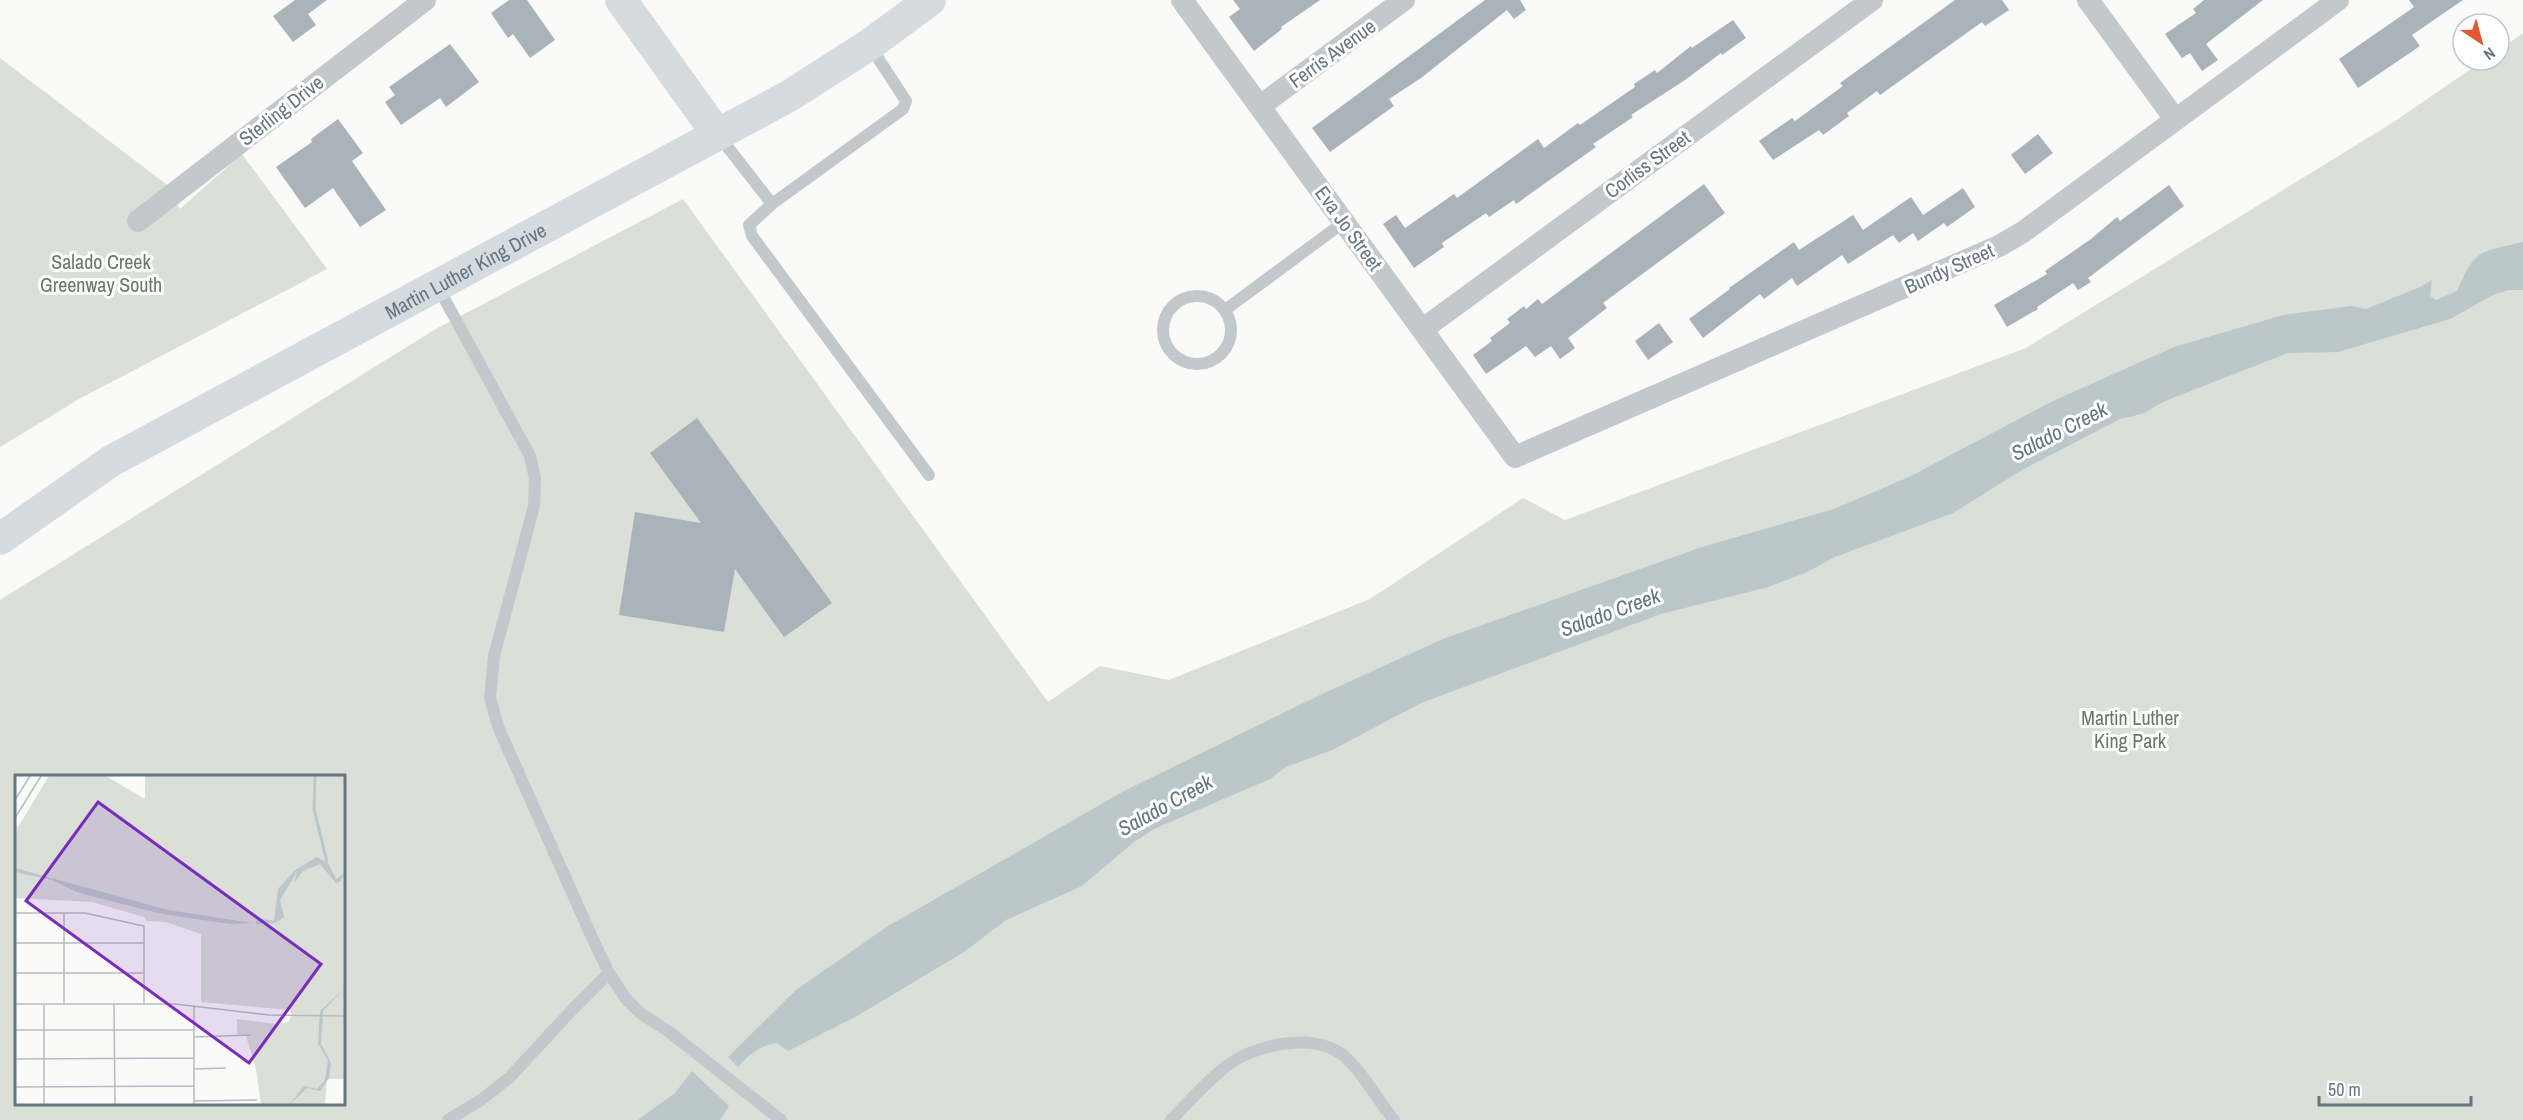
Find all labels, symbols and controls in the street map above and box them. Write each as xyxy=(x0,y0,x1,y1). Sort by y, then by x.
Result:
street label: Ferris Avenue xyxy=(1283,12,1381,94)
north arrow xyxy=(2451,12,2511,72)
text: N xyxy=(2480,42,2500,66)
street label: Sterling Drive xyxy=(233,68,329,152)
street label: Corliss Street xyxy=(1599,124,1695,204)
street label: Eva Jo Street xyxy=(1309,180,1389,276)
street label: Martin Luther King Drive xyxy=(380,216,551,325)
street label: Bundy Street xyxy=(1900,236,1998,300)
park label: Salado Creek Greenway South xyxy=(40,248,162,298)
water label: Salado Creek xyxy=(2006,394,2113,468)
water label: Salado Creek xyxy=(1556,580,1665,643)
park label: Martin Luther King Park xyxy=(2081,704,2179,754)
water label: Salado Creek xyxy=(1112,766,1219,843)
inset map xyxy=(15,775,345,1105)
scale bar xyxy=(2319,1069,2470,1107)
text: 50 m xyxy=(2328,1077,2361,1102)

